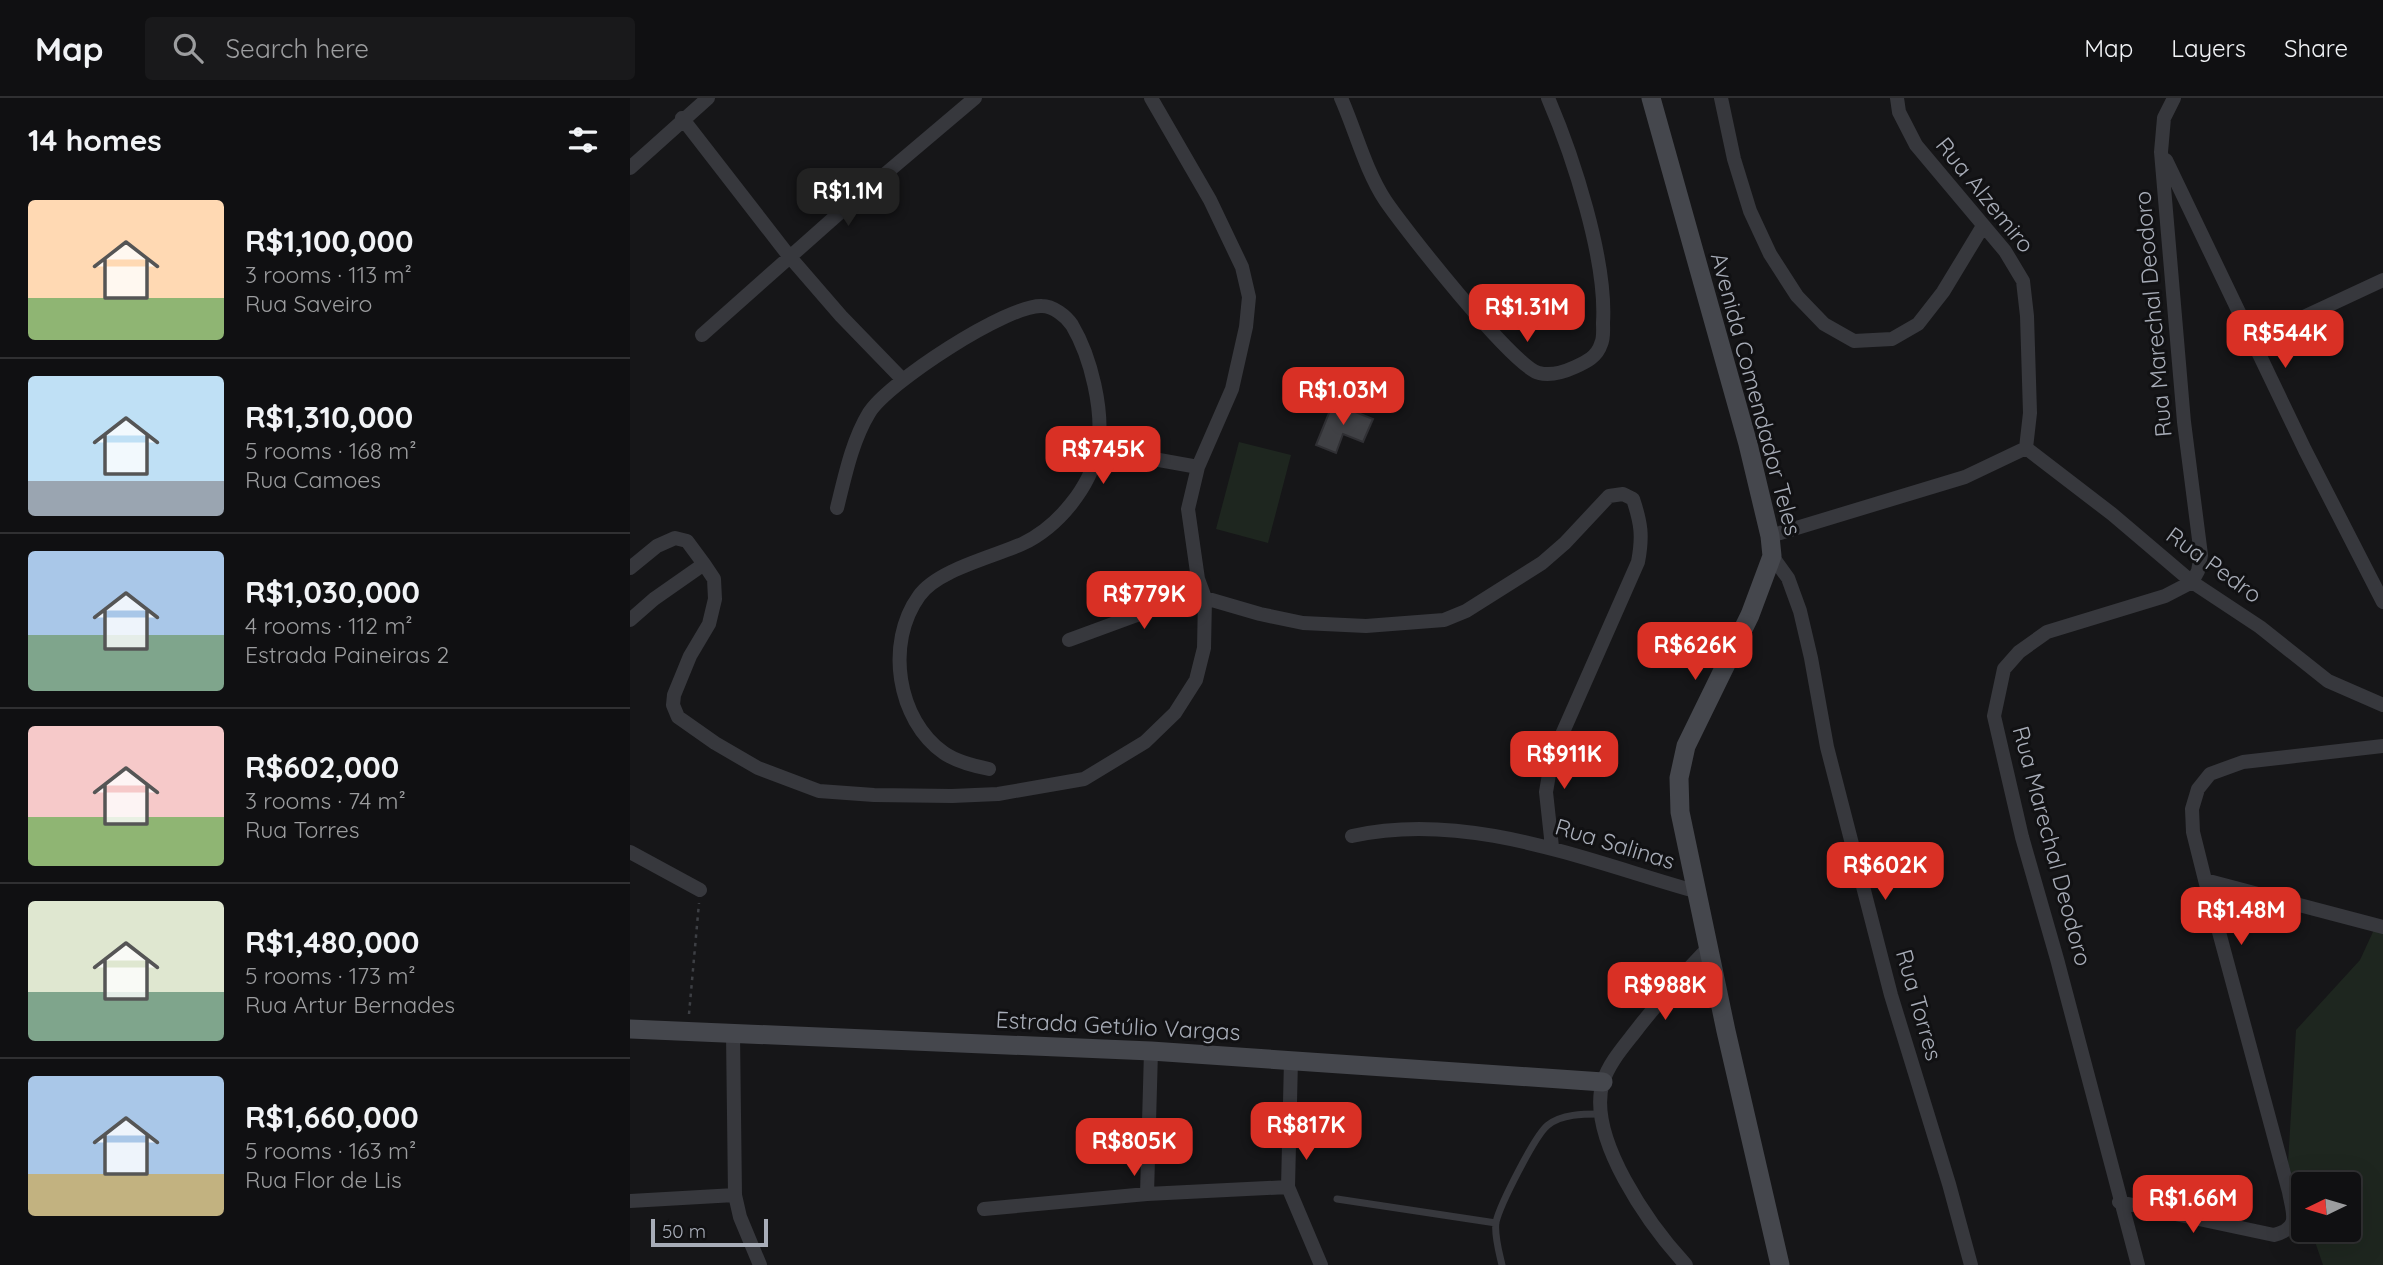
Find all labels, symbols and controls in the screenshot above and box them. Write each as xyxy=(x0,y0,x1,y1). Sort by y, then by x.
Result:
search box xyxy=(145,17,635,80)
text: Map xyxy=(35,28,103,69)
icon: search xyxy=(169,29,207,67)
text: Search here xyxy=(225,32,369,65)
text: Map xyxy=(2084,33,2133,63)
text: Layers xyxy=(2171,33,2246,63)
text: Share xyxy=(2284,33,2348,63)
text: 14 homes xyxy=(28,121,162,159)
icon: filters xyxy=(564,121,602,159)
street label: Rua Alzemiro xyxy=(1930,131,2041,258)
pin: R$1.1M xyxy=(791,169,905,228)
text: R$1.1M xyxy=(813,176,883,205)
street label: Rua Marechal Deodoro xyxy=(2127,190,2178,438)
text: R$1,100,000 xyxy=(245,222,413,260)
icon: home xyxy=(84,228,168,312)
street label: Avenida Comendador Teles xyxy=(1705,249,1808,538)
text: 3 rooms · 113 m² xyxy=(245,260,412,289)
pin: R$1.31M xyxy=(1462,285,1592,344)
text: Rua Saveiro xyxy=(245,289,372,318)
text: R$1.31M xyxy=(1485,292,1569,321)
pin: R$544K xyxy=(2228,310,2342,370)
text: R$544K xyxy=(2243,318,2327,347)
pin: R$1.03M xyxy=(1278,368,1408,427)
text: R$1.03M xyxy=(1298,375,1388,404)
text: R$1,310,000 xyxy=(245,398,413,436)
icon: home xyxy=(84,404,168,488)
pin: R$745K xyxy=(1046,426,1160,486)
text: R$745K xyxy=(1061,434,1145,463)
text: 5 rooms · 168 m² xyxy=(245,436,417,465)
text: Rua Camoes xyxy=(245,465,381,494)
street label: Rua Pedro xyxy=(2161,520,2268,609)
pin: R$779K xyxy=(1087,572,1201,631)
text: R$1,030,000 xyxy=(245,573,420,611)
icon: home xyxy=(84,579,168,663)
text: R$779K xyxy=(1103,579,1185,608)
text: 4 rooms · 112 m² xyxy=(245,611,413,640)
pin: R$626K xyxy=(1638,622,1752,682)
text: R$626K xyxy=(1653,630,1737,659)
text: Estrada Paineiras 2 xyxy=(245,640,449,669)
street label: Rua Marechal Deodoro xyxy=(2007,723,2098,969)
pin: R$911K xyxy=(1507,732,1621,791)
text: R$911K xyxy=(1526,739,1602,768)
text: R$602,000 xyxy=(245,748,399,786)
icon: home xyxy=(84,754,168,838)
text: 3 rooms · 74 m² xyxy=(245,786,406,815)
street label: Rua Salinas xyxy=(1552,812,1678,875)
text: Rua Torres xyxy=(245,815,360,844)
pin: R$602K xyxy=(1828,842,1942,902)
text: R$602K xyxy=(1843,850,1927,879)
pin: R$1.48M xyxy=(2176,888,2306,947)
text: R$1.48M xyxy=(2197,895,2285,924)
text: R$1,480,000 xyxy=(245,923,419,961)
icon: home xyxy=(84,929,168,1013)
street label: Rua Torres xyxy=(1890,946,1949,1064)
text: 5 rooms · 173 m² xyxy=(245,961,416,990)
pin: R$988K xyxy=(1608,962,1722,1022)
text: R$988K xyxy=(1624,970,1706,999)
text: Rua Artur Bernades xyxy=(245,990,455,1019)
street label: Estrada Getúlio Vargas xyxy=(995,1005,1241,1046)
text: R$1,660,000 xyxy=(245,1098,419,1136)
pin: R$817K xyxy=(1249,1102,1363,1162)
icon: home xyxy=(84,1104,168,1188)
text: R$817K xyxy=(1267,1110,1345,1139)
pin: R$805K xyxy=(1077,1118,1191,1178)
text: R$805K xyxy=(1092,1126,1176,1155)
text: 5 rooms · 163 m² xyxy=(245,1136,416,1165)
text: Rua Flor de Lis xyxy=(245,1165,402,1194)
north arrow xyxy=(2291,1172,2361,1242)
map controls xyxy=(2291,1172,2361,1242)
pin: R$1.66M xyxy=(2128,1176,2258,1235)
text: R$1.66M xyxy=(2149,1183,2237,1212)
scale bar xyxy=(651,1216,768,1248)
text: 50 m xyxy=(662,1219,706,1243)

